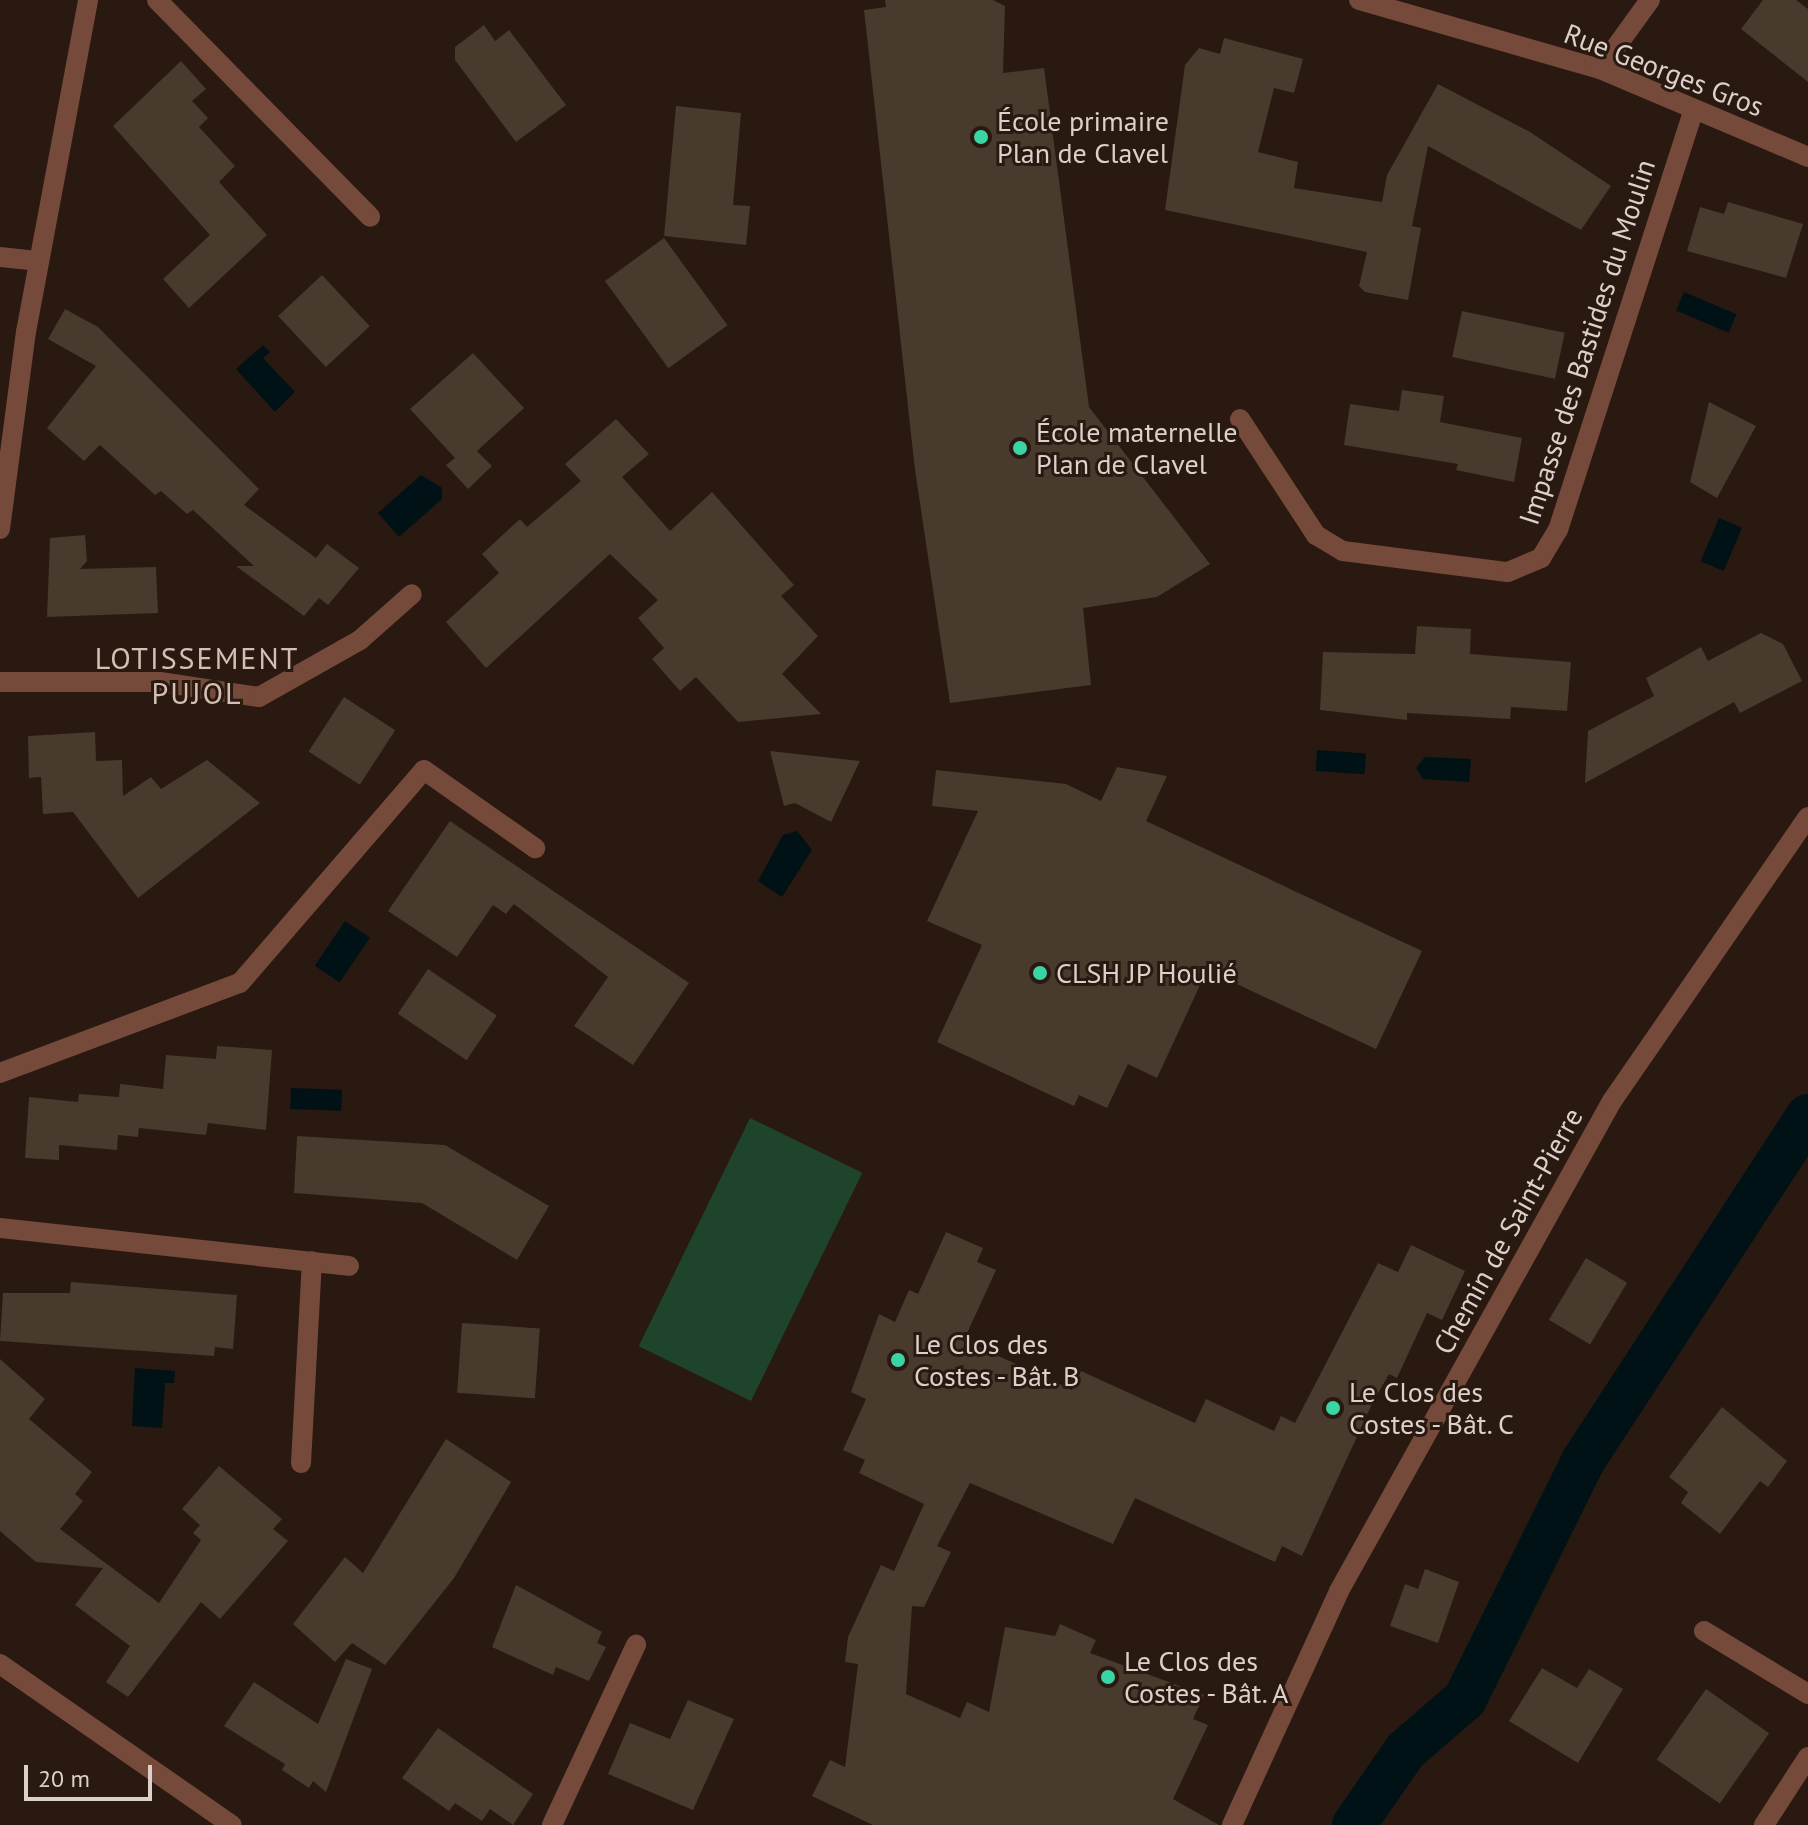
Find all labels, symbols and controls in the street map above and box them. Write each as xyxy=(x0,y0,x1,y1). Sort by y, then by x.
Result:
street label: Rue Georges Gros xyxy=(1560,17,1768,123)
place label: École primaire Plan de Clavel xyxy=(997,104,1169,170)
marker: École primaire Plan de Clavel xyxy=(972,128,990,146)
street label: Impasse des Bastides du Moulin xyxy=(1512,155,1662,529)
place label: École maternelle Plan de Clavel xyxy=(1036,415,1238,481)
marker: École maternelle Plan de Clavel xyxy=(1011,439,1029,457)
district label: LOTISSEMENT PUJOL xyxy=(95,640,299,710)
place label: CLSH JP Houlié xyxy=(1056,956,1238,990)
marker: CLSH JP Houlié xyxy=(1031,964,1049,982)
street label: Chemin de Saint-Pierre xyxy=(1426,1102,1590,1360)
place label: Le Clos des Costes - Bât. B xyxy=(914,1327,1086,1393)
marker: Le Clos des Costes - Bât. B xyxy=(889,1351,907,1369)
place label: Le Clos des Costes - Bât. C xyxy=(1349,1375,1521,1441)
marker: Le Clos des Costes - Bât. C xyxy=(1324,1399,1342,1417)
place label: Le Clos des Costes - Bât. A xyxy=(1124,1644,1296,1710)
marker: Le Clos des Costes - Bât. A xyxy=(1099,1668,1117,1686)
scale bar xyxy=(28,1749,156,1799)
text: 20 m xyxy=(38,1763,90,1794)

